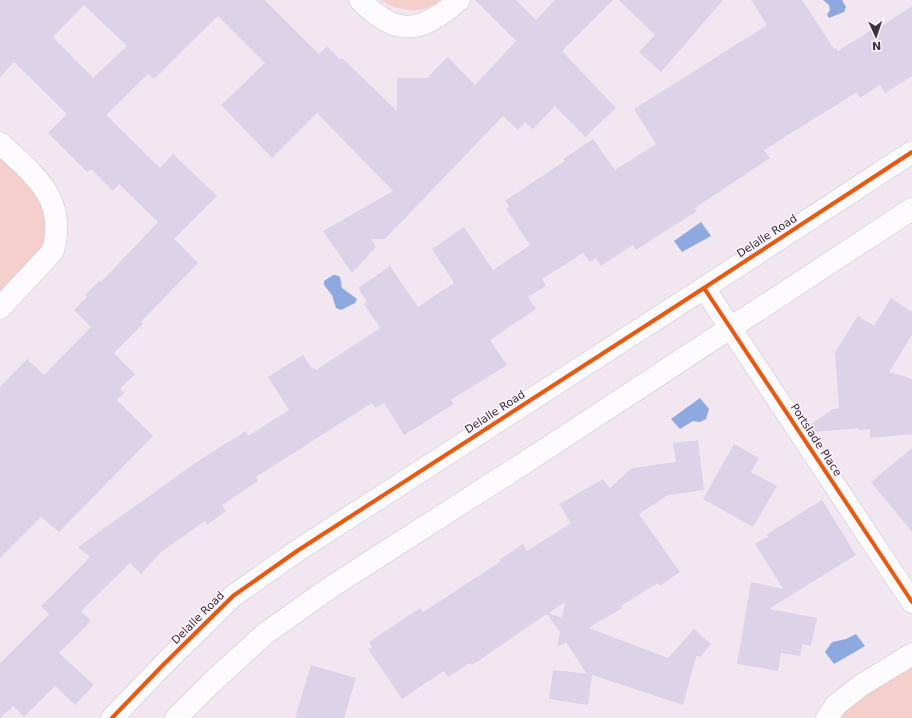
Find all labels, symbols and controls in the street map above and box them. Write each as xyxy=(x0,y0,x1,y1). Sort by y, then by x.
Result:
north arrow xyxy=(856,16,896,56)
text: N xyxy=(872,39,881,52)
street label: Delalle Road xyxy=(735,212,799,260)
street label: Delalle Road xyxy=(463,388,527,436)
street label: Portslade Place xyxy=(788,401,844,479)
street label: Delalle Road xyxy=(169,589,227,647)

